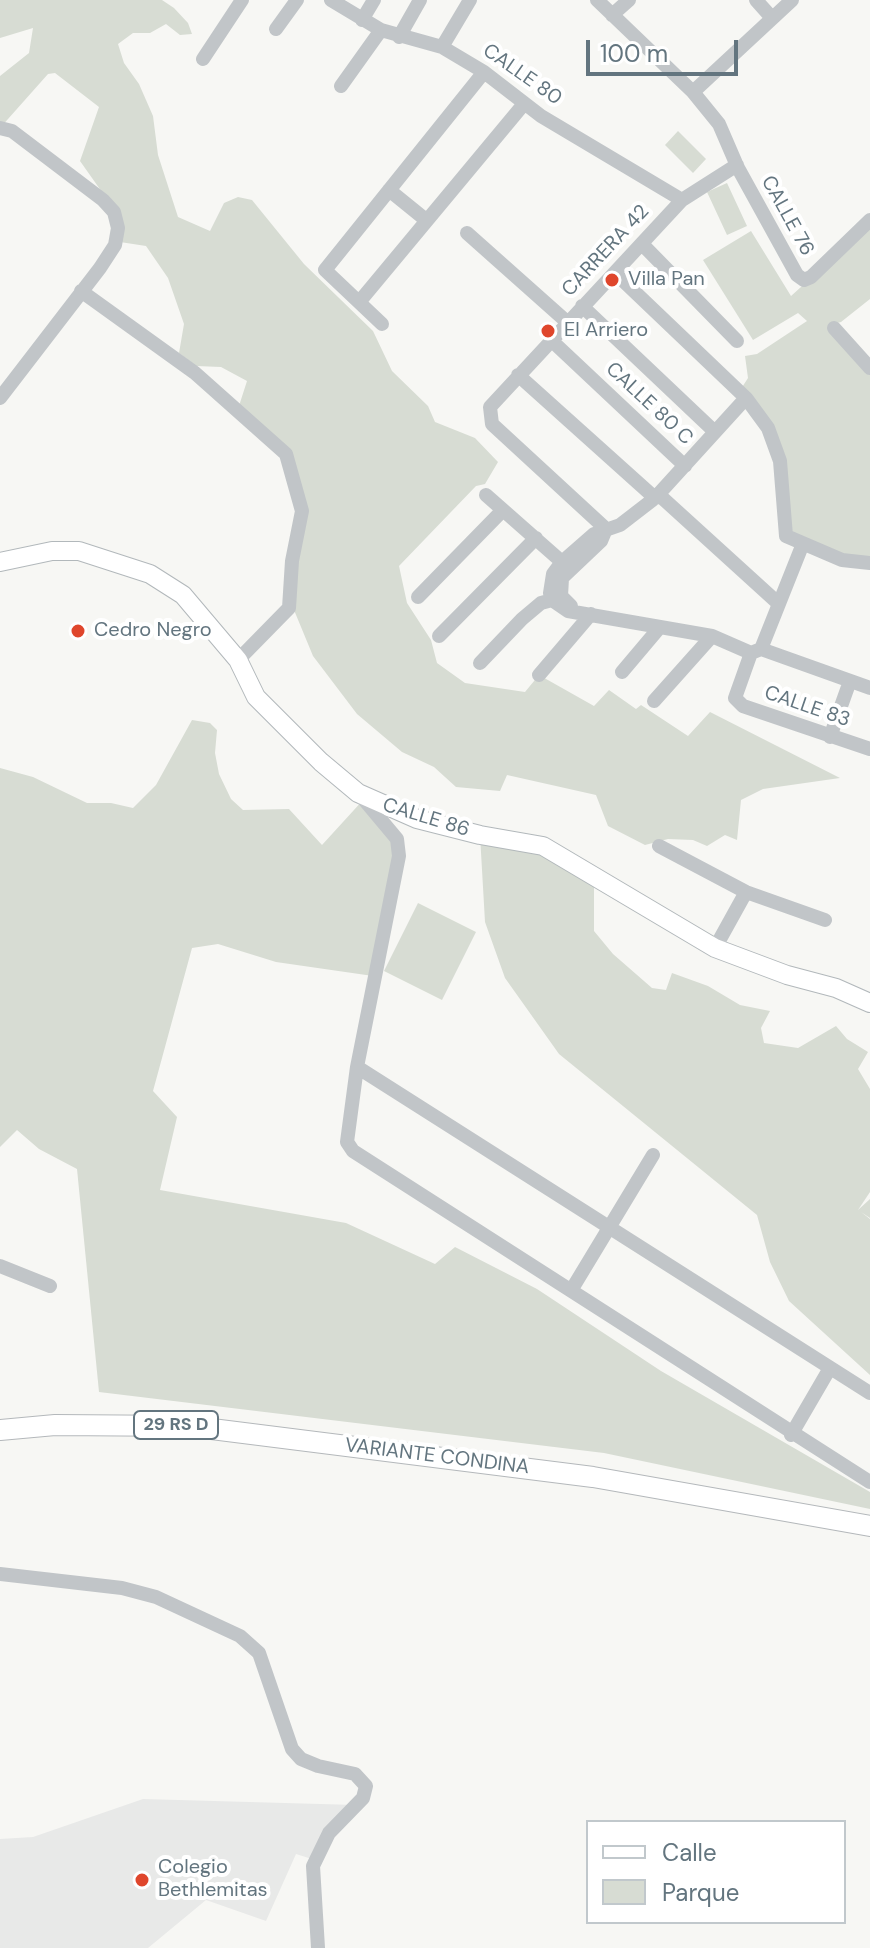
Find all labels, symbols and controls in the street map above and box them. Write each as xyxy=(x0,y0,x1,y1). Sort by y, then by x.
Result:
scale bar xyxy=(590,24,742,74)
text: 100 m xyxy=(600,38,668,69)
street label: CALLE 80 xyxy=(478,39,566,111)
street label: CALLE 76 xyxy=(755,172,819,260)
street label: CARRERA 42 xyxy=(558,200,654,302)
place label: Villa Pan xyxy=(628,268,705,292)
marker: Villa Pan xyxy=(603,271,621,289)
place label: El Arriero xyxy=(564,319,648,343)
marker: El Arriero xyxy=(539,322,557,340)
street label: CALLE 80 C xyxy=(600,358,698,450)
place label: Cedro Negro xyxy=(94,619,212,643)
marker: Cedro Negro xyxy=(69,622,87,640)
street label: CALLE 83 xyxy=(761,681,853,733)
street label: CALLE 86 xyxy=(380,793,472,843)
road number: 29 RS D xyxy=(134,1411,218,1439)
street label: VARIANTE CONDINA xyxy=(344,1434,530,1480)
legend xyxy=(586,1820,846,1924)
text: Calle xyxy=(662,1837,717,1868)
place label: Colegio Bethlemitas xyxy=(158,1856,268,1903)
marker: Colegio Bethlemitas xyxy=(133,1871,151,1889)
text: Parque xyxy=(662,1877,739,1908)

